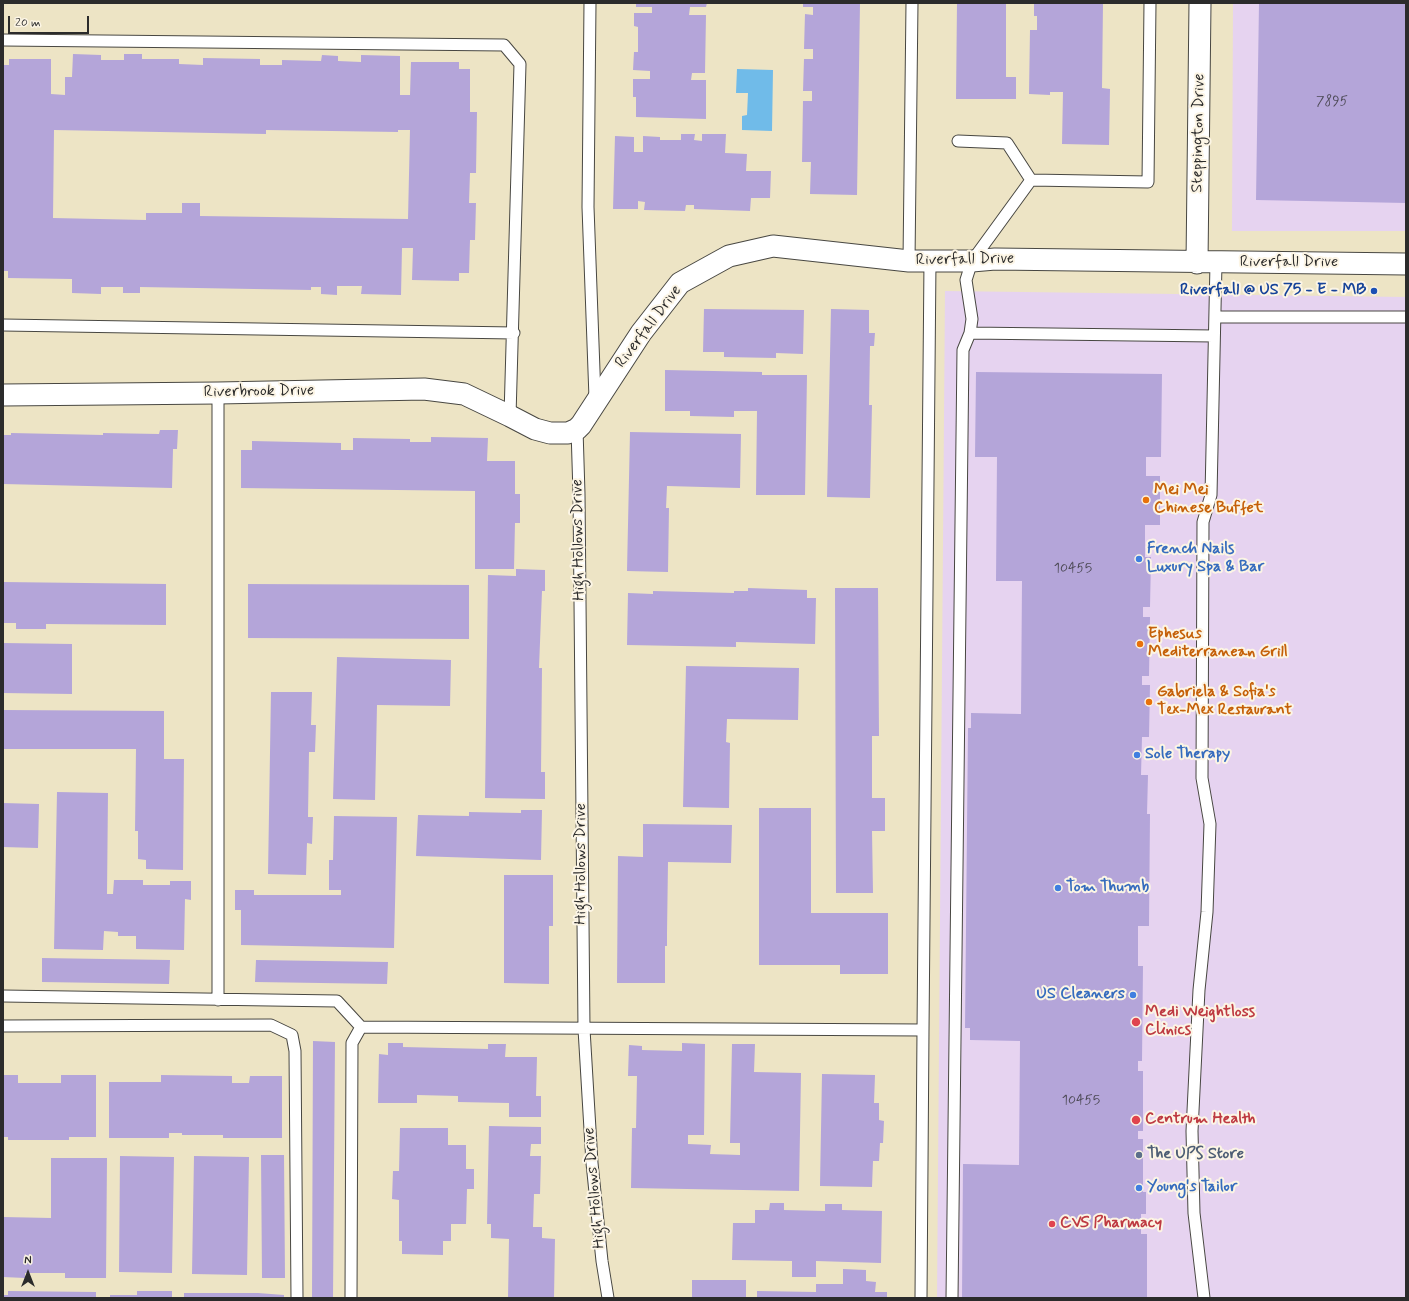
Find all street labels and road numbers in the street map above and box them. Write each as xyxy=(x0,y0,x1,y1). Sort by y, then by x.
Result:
street label: Steppington Drive xyxy=(1188,73,1210,193)
street label: Riverfall Drive xyxy=(916,250,1014,270)
street label: Riverfall Drive xyxy=(1240,253,1338,273)
street label: Riverfall Drive xyxy=(612,282,686,372)
street label: Riverbrook Drive xyxy=(204,381,314,403)
street label: High Hollows Drive xyxy=(568,479,590,601)
street label: High Hollows Drive xyxy=(572,803,592,925)
street label: High Hollows Drive xyxy=(580,1127,610,1249)

